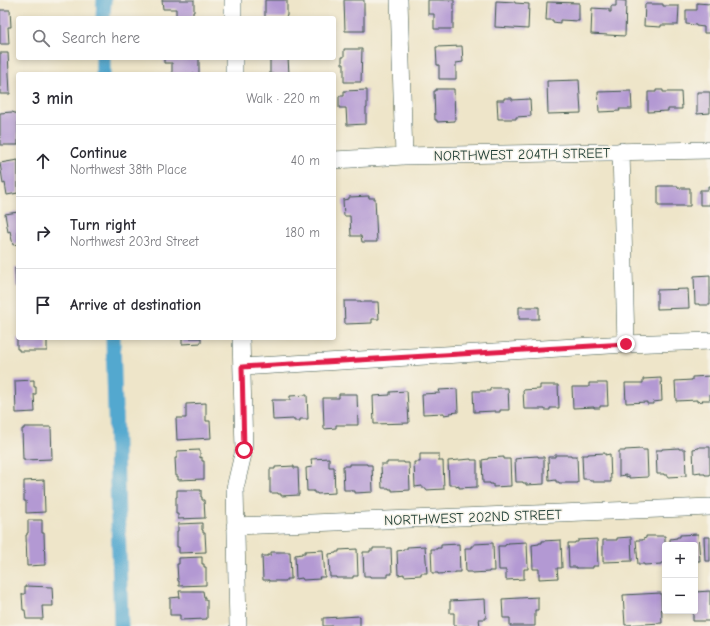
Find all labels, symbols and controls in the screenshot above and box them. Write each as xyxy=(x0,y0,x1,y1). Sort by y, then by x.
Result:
search box xyxy=(16,16,336,60)
icon: search xyxy=(30,27,52,49)
text: Search here xyxy=(62,29,140,47)
text: 3 min xyxy=(32,89,73,108)
text: Walk · 220 m xyxy=(246,91,320,106)
text: Continue xyxy=(70,144,127,162)
street label: NORTHWEST 204TH STREET xyxy=(434,144,611,165)
icon: ahead xyxy=(32,150,54,172)
text: 40 m xyxy=(291,153,320,168)
text: Northwest 38th Place xyxy=(70,162,187,177)
text: Turn right xyxy=(70,216,136,234)
icon: right xyxy=(32,222,54,244)
text: 180 m xyxy=(285,225,320,240)
text: Northwest 203rd Street xyxy=(70,234,199,249)
icon: arrive xyxy=(32,294,54,316)
text: Arrive at destination xyxy=(70,296,201,314)
route end xyxy=(617,335,635,353)
route start xyxy=(235,441,253,459)
street label: NORTHWEST 202ND STREET xyxy=(384,506,563,529)
map controls xyxy=(662,542,698,614)
button: + xyxy=(662,542,698,578)
button: − xyxy=(662,578,698,614)

